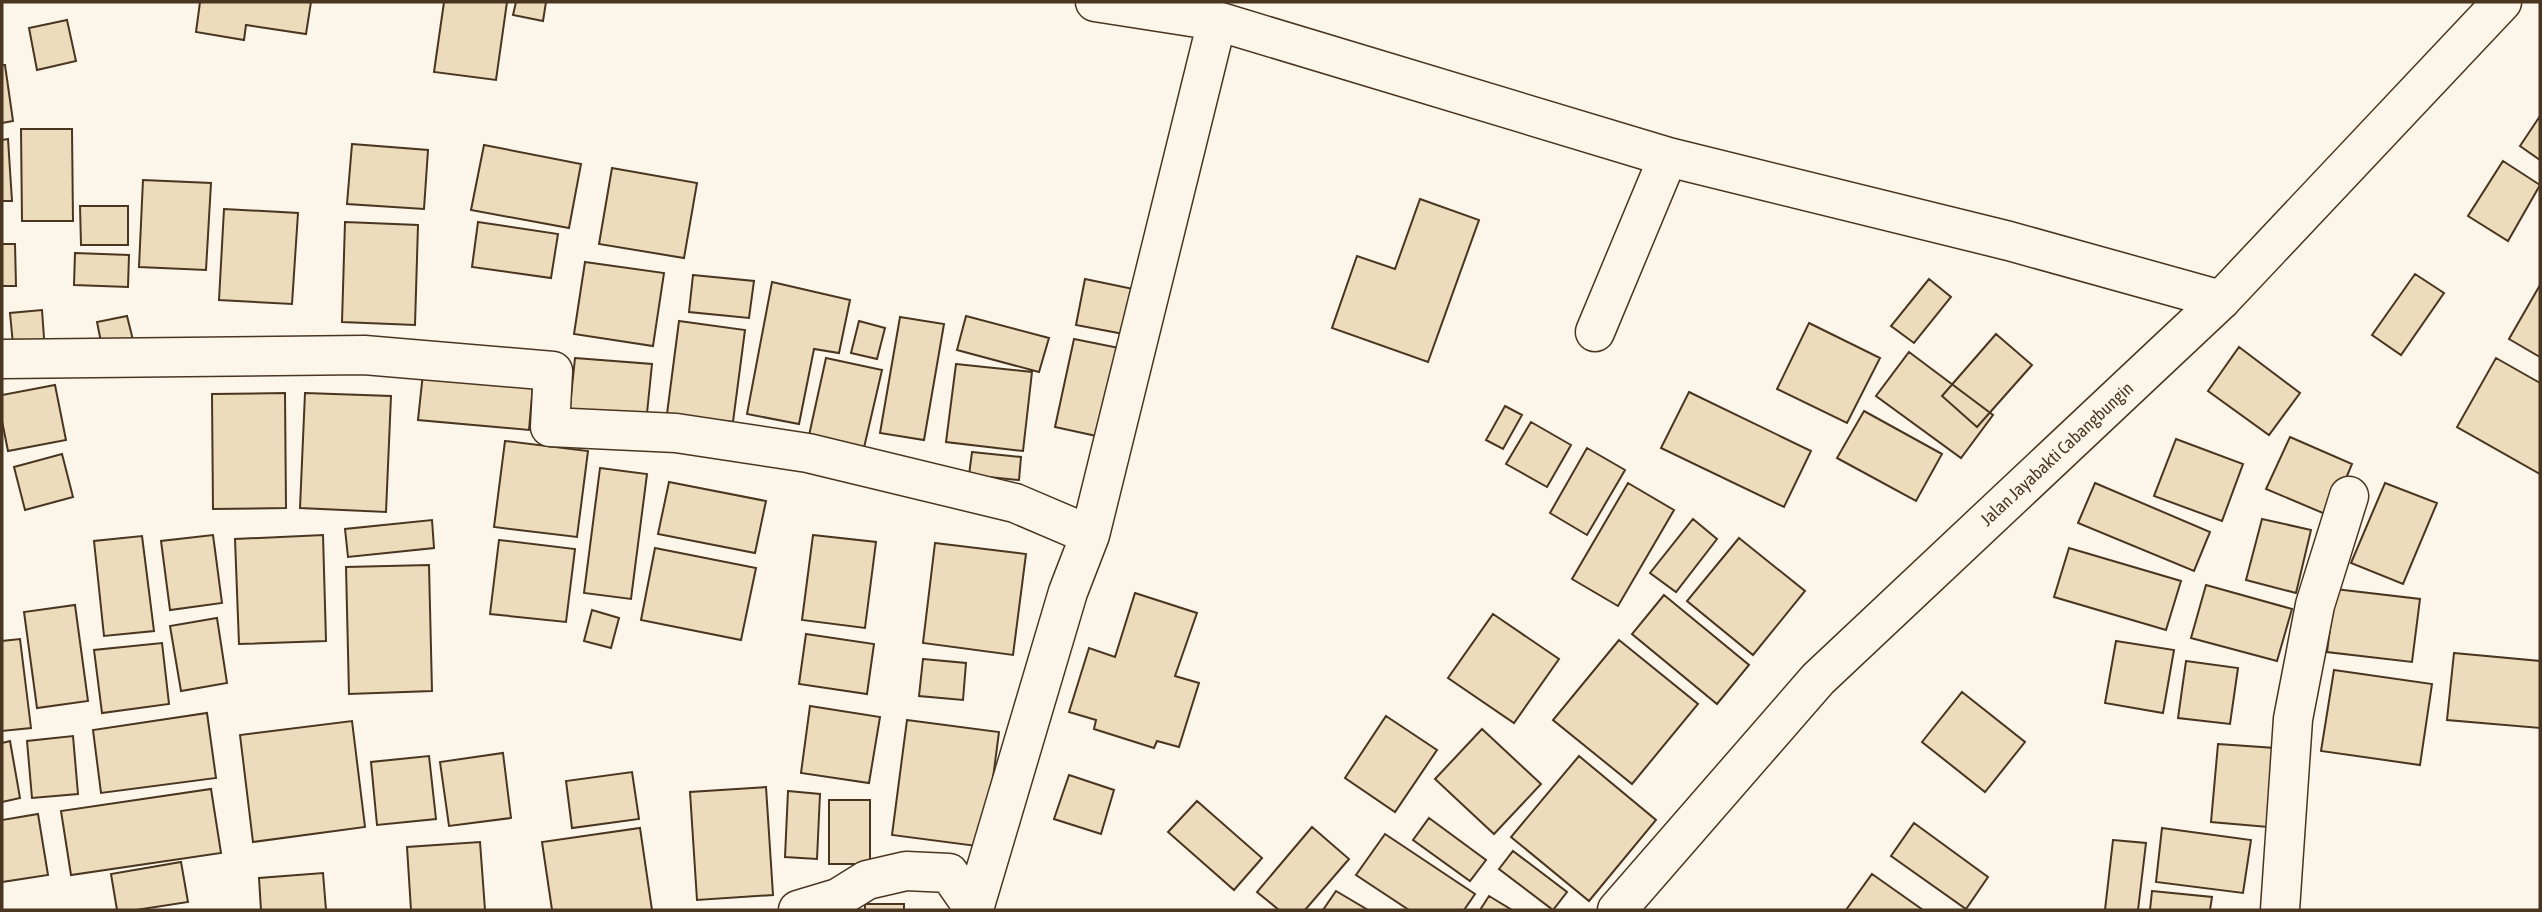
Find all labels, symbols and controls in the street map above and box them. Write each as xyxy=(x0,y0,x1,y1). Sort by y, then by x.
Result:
street label: Jalan Jayabakti Cabangbungin xyxy=(1976,377,2137,530)

